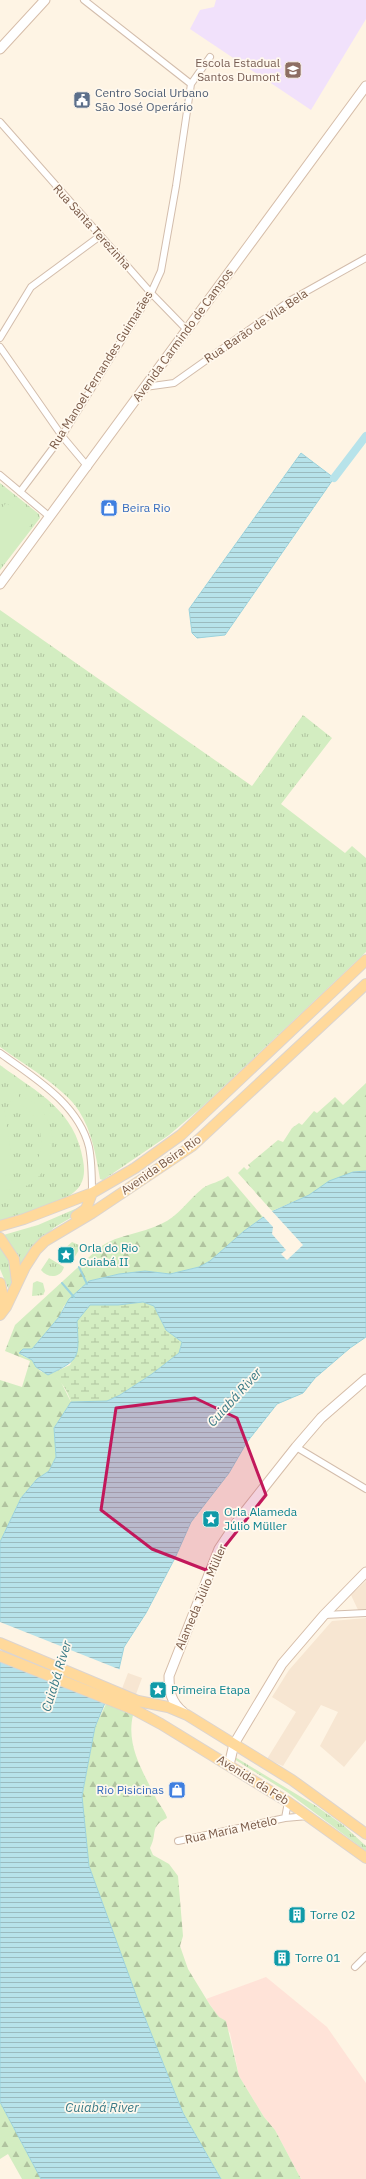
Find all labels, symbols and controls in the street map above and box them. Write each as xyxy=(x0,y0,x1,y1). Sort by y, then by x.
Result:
place label: Escola Estadual Santos Dumont xyxy=(195,55,280,84)
school or university icon: Escola Estadual Santos Dumont xyxy=(283,60,303,80)
place label: Centro Social Urbano São José Operário xyxy=(95,85,209,114)
public building icon: Centro Social Urbano São José Operário xyxy=(72,90,92,110)
street label: Rua Santa Terezinha xyxy=(50,181,135,273)
street label: Avenida Carmindo de Campos xyxy=(129,265,236,404)
street label: Rua Barão de Vila Bela xyxy=(201,285,311,366)
street label: Rua Manoel Fernandes Guimarães xyxy=(45,288,156,452)
shop icon: Beira Rio xyxy=(99,498,119,518)
place label: Beira Rio xyxy=(122,500,171,515)
street label: Avenida Beira Rio xyxy=(118,1131,204,1198)
place label: Orla do Rio Cuiabá II xyxy=(79,1240,139,1269)
place icon: Orla do Rio Cuiabá II xyxy=(56,1245,76,1265)
water label: Cuiabá River xyxy=(204,1363,266,1430)
place label: Orla Alameda Júlio Müller xyxy=(224,1504,298,1533)
place icon: Orla Alameda Júlio Müller xyxy=(201,1509,221,1529)
street label: Alameda Júlio Müller xyxy=(171,1541,230,1652)
water label: Cuiabá River xyxy=(38,1637,76,1714)
place icon: Primeira Etapa xyxy=(148,1680,168,1700)
place label: Primeira Etapa xyxy=(171,1682,251,1697)
street label: Avenida da Feb xyxy=(215,1751,292,1808)
shop icon: Rio Pisicinas xyxy=(167,1780,187,1800)
place label: Rio Pisicinas xyxy=(97,1782,164,1797)
street label: Rua Maria Metelo xyxy=(184,1812,279,1847)
building icon: Torre 02 xyxy=(287,1905,307,1925)
place label: Torre 02 xyxy=(310,1907,355,1922)
building icon: Torre 01 xyxy=(272,1948,292,1968)
place label: Torre 01 xyxy=(295,1950,340,1965)
water label: Cuiabá River xyxy=(65,2099,140,2116)

